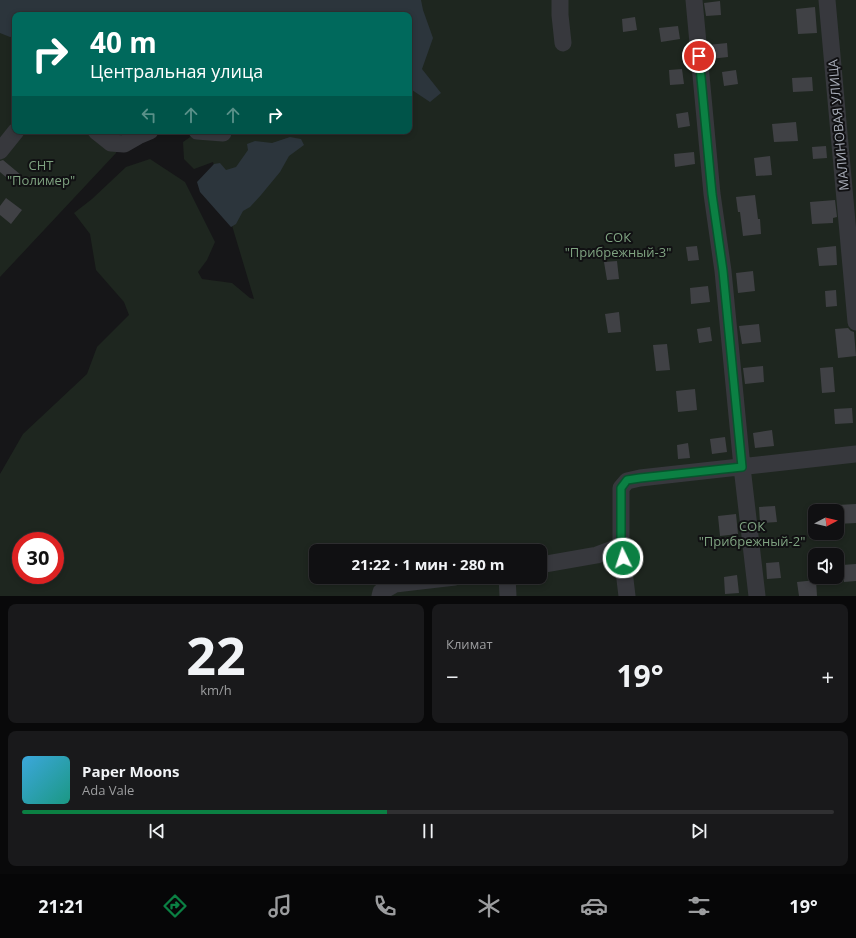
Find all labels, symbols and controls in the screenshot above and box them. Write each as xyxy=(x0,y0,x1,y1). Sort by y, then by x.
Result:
text: 40 m xyxy=(90,23,157,61)
icon: right xyxy=(24,28,76,80)
pin xyxy=(682,39,716,73)
icon: arrive xyxy=(688,45,710,67)
street label: МАЛИНОВАЯ УЛИЦА xyxy=(823,58,853,191)
text: Центральная улица xyxy=(90,59,263,83)
icon: left xyxy=(138,104,160,126)
icon: ahead xyxy=(180,104,202,126)
icon: ahead xyxy=(222,104,244,126)
icon: right xyxy=(264,104,286,126)
park label: СНТ "Полимер" xyxy=(7,156,75,189)
park label: СОК "Прибрежный-3" xyxy=(565,228,671,261)
north arrow xyxy=(808,504,844,540)
map controls xyxy=(808,504,844,584)
park label: СОК "Прибрежный-2" xyxy=(699,517,805,550)
speed limit sign: 30 xyxy=(12,532,64,584)
position arrow xyxy=(602,537,644,579)
button: sound xyxy=(808,548,844,584)
text: 21:22 · 1 мин · 280 m xyxy=(352,554,504,574)
text: 22 xyxy=(186,619,246,690)
text: Климат xyxy=(446,635,493,653)
text: 19° xyxy=(616,655,664,696)
text: − xyxy=(446,661,459,691)
text: + xyxy=(821,661,834,691)
text: km/h xyxy=(200,681,232,699)
text: Paper Moons xyxy=(82,761,180,781)
text: Ada Vale xyxy=(82,781,134,799)
icon: previous xyxy=(146,820,168,842)
icon: pause xyxy=(417,820,439,842)
icon: next xyxy=(688,820,710,842)
icon: directions xyxy=(161,892,189,920)
icon: music xyxy=(266,892,294,920)
icon: phone xyxy=(371,892,399,920)
icon: climate xyxy=(475,892,503,920)
icon: car xyxy=(580,892,608,920)
icon: filters xyxy=(685,892,713,920)
text: 21:21 xyxy=(38,894,85,918)
text: 19° xyxy=(789,894,818,918)

